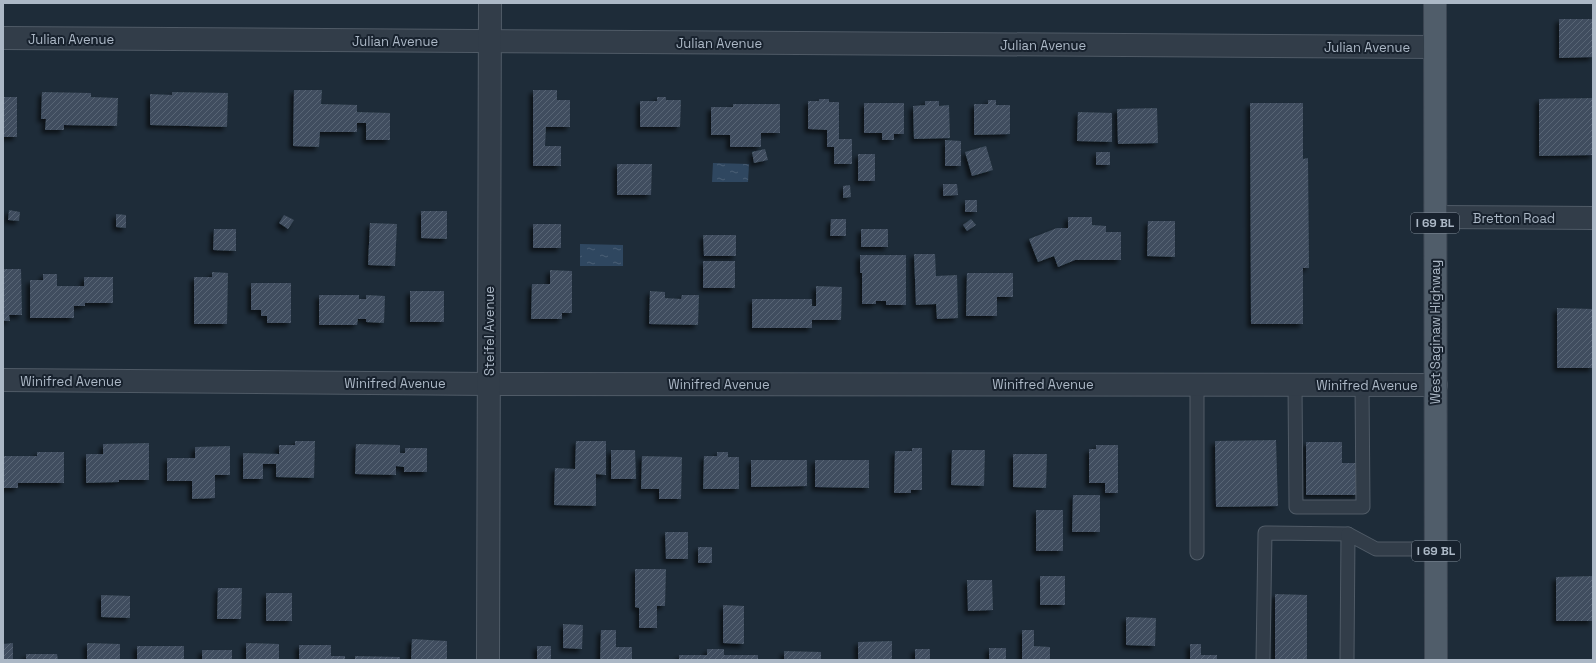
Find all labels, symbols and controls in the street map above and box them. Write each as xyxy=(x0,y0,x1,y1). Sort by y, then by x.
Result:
street label: Julian Avenue xyxy=(28,31,114,48)
street label: Julian Avenue xyxy=(352,33,438,50)
street label: Julian Avenue xyxy=(676,35,762,52)
street label: Julian Avenue xyxy=(1000,37,1086,54)
street label: Julian Avenue xyxy=(1324,39,1410,56)
street label: Bretton Road xyxy=(1473,210,1555,227)
road number: I 69 BL xyxy=(1411,213,1459,233)
street label: West Saginaw Highway xyxy=(1427,260,1444,404)
street label: Steifel Avenue xyxy=(481,286,498,376)
street label: Winifred Avenue xyxy=(20,373,122,390)
street label: Winifred Avenue xyxy=(344,375,446,392)
street label: Winifred Avenue xyxy=(668,376,770,393)
street label: Winifred Avenue xyxy=(992,376,1094,393)
street label: Winifred Avenue xyxy=(1316,377,1418,394)
road number: I 69 BL xyxy=(1412,541,1460,561)

